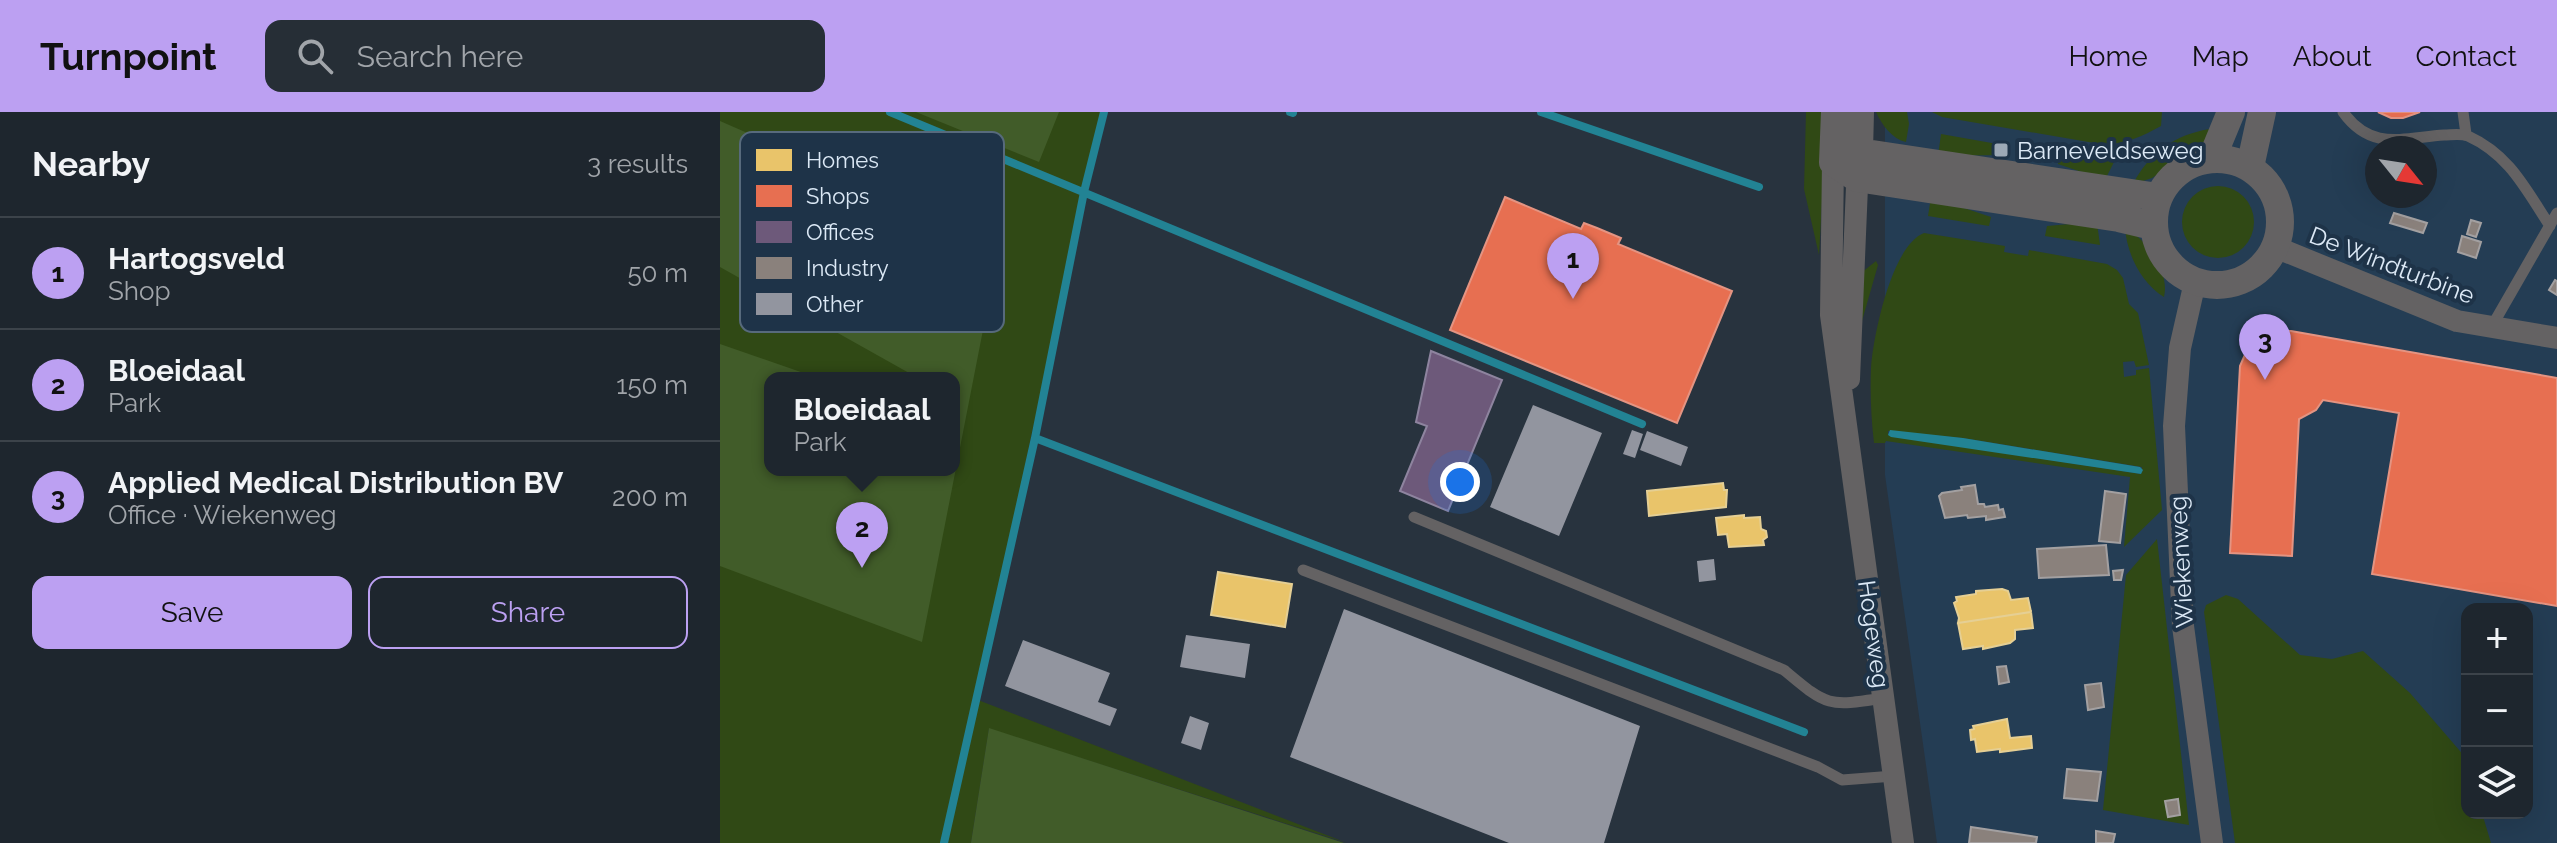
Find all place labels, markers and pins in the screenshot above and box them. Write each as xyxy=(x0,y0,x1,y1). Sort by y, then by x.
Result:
place label: Barneveldseweg xyxy=(2017,136,2203,165)
marker: Barneveldseweg xyxy=(1992,141,2010,159)
pin: 1 xyxy=(1547,233,1599,299)
pin: 3 xyxy=(2239,314,2291,380)
pin: 2 xyxy=(836,502,888,568)

